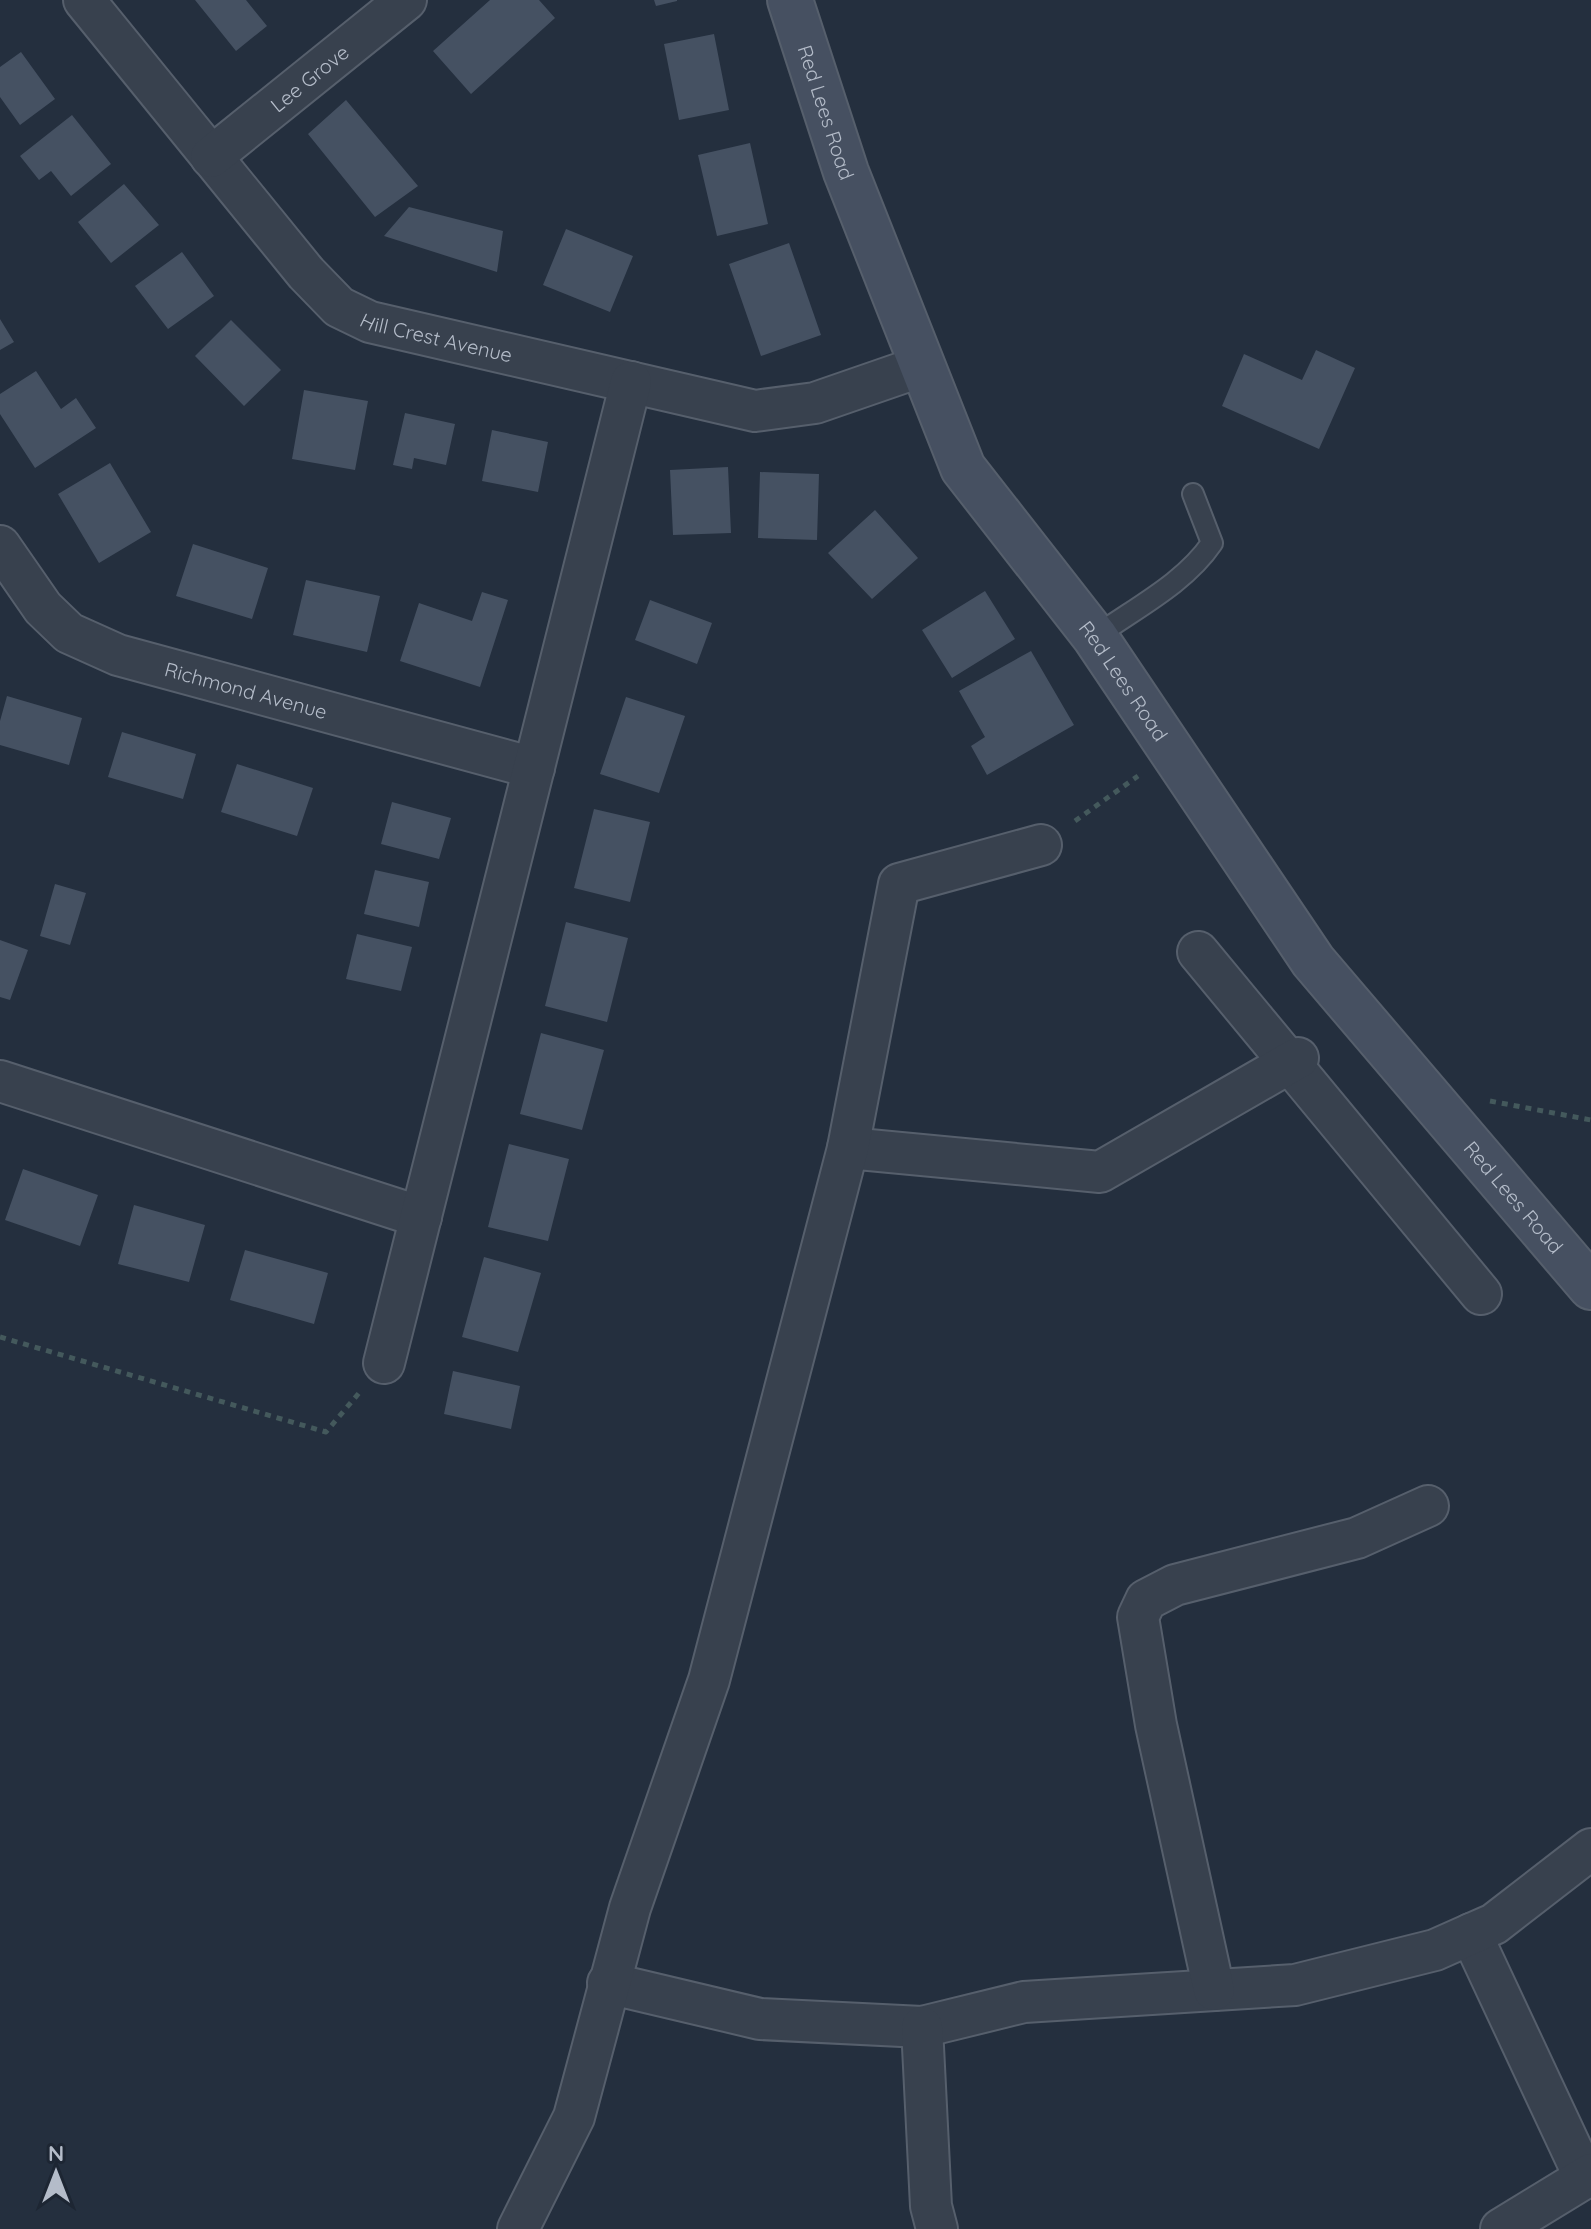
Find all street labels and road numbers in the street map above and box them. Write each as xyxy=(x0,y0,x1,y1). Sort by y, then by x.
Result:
street label: Lee Grove xyxy=(265,39,353,117)
street label: Red Lees Road xyxy=(793,42,860,183)
street label: Hill Crest Avenue xyxy=(356,307,515,367)
street label: Red Lees Road xyxy=(1074,615,1174,746)
street label: Richmond Avenue xyxy=(162,656,330,724)
street label: Red Lees Road xyxy=(1459,1135,1569,1258)

